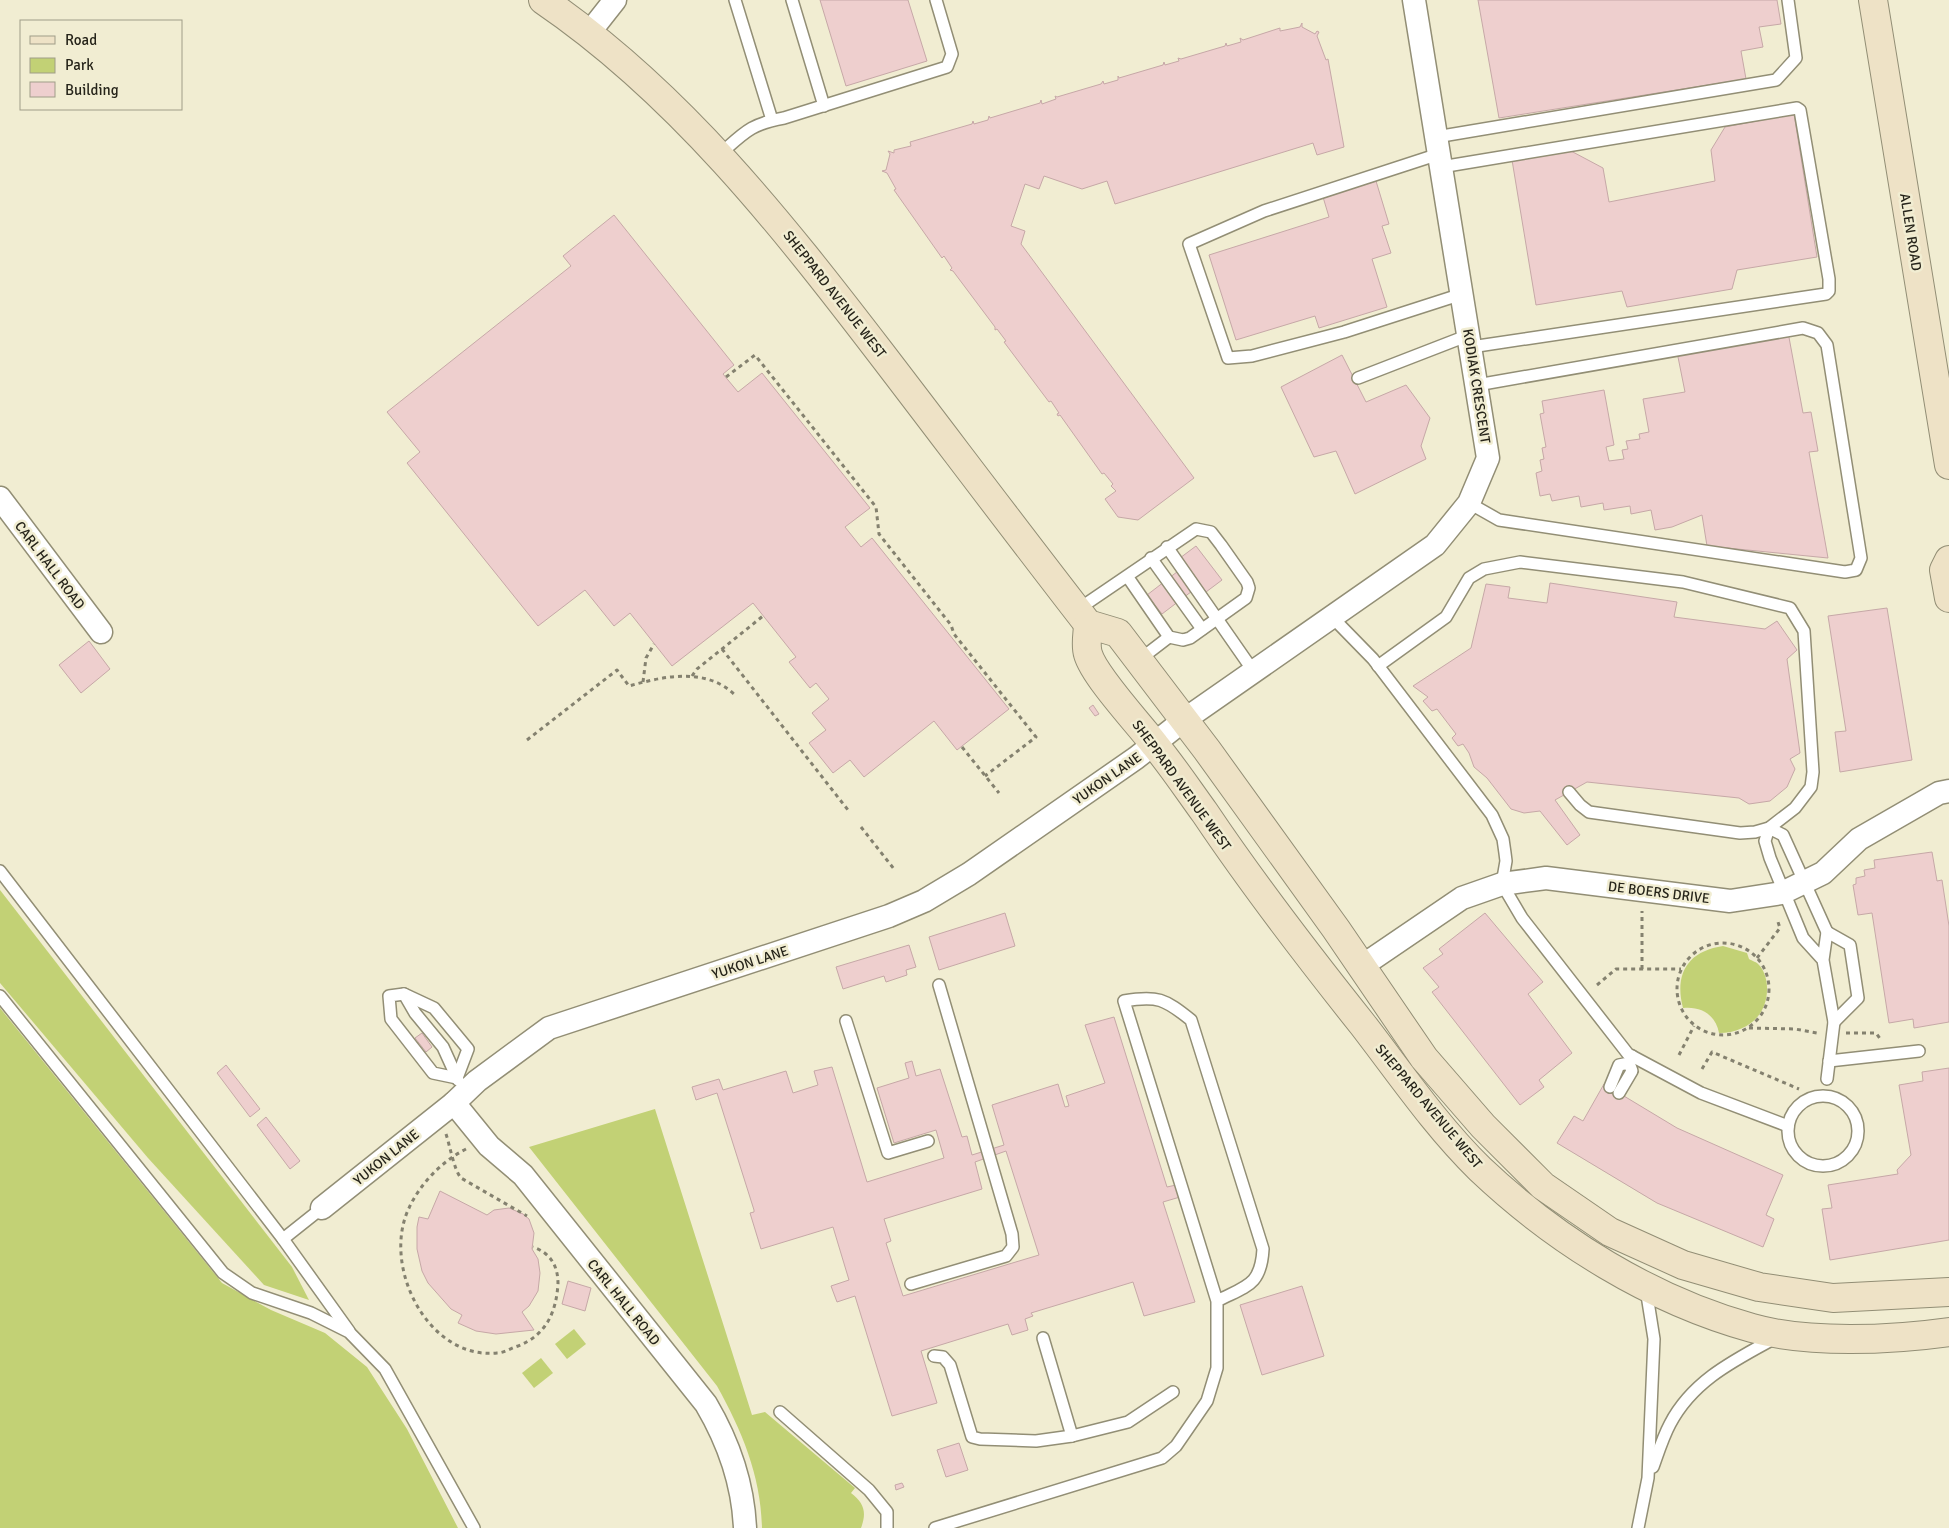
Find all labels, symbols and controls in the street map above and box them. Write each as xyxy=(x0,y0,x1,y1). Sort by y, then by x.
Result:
legend xyxy=(20,20,182,110)
text: Road xyxy=(65,31,97,49)
text: Park xyxy=(65,56,94,74)
text: Building xyxy=(65,81,119,99)
street label: ALLEN ROAD xyxy=(1896,192,1925,272)
street label: SHEPPARD AVENUE WEST xyxy=(780,227,890,362)
street label: KODIAK CRESCENT xyxy=(1459,328,1494,445)
street label: CARL HALL ROAD xyxy=(11,518,88,613)
street label: SHEPPARD AVENUE WEST xyxy=(1129,717,1235,854)
street label: YUKON LANE xyxy=(1070,749,1145,808)
street label: DE BOERS DRIVE xyxy=(1607,878,1711,907)
street label: YUKON LANE xyxy=(710,942,791,983)
street label: SHEPPARD AVENUE WEST xyxy=(1372,1041,1486,1172)
street label: YUKON LANE xyxy=(350,1126,423,1189)
street label: CARL HALL ROAD xyxy=(584,1256,664,1349)

